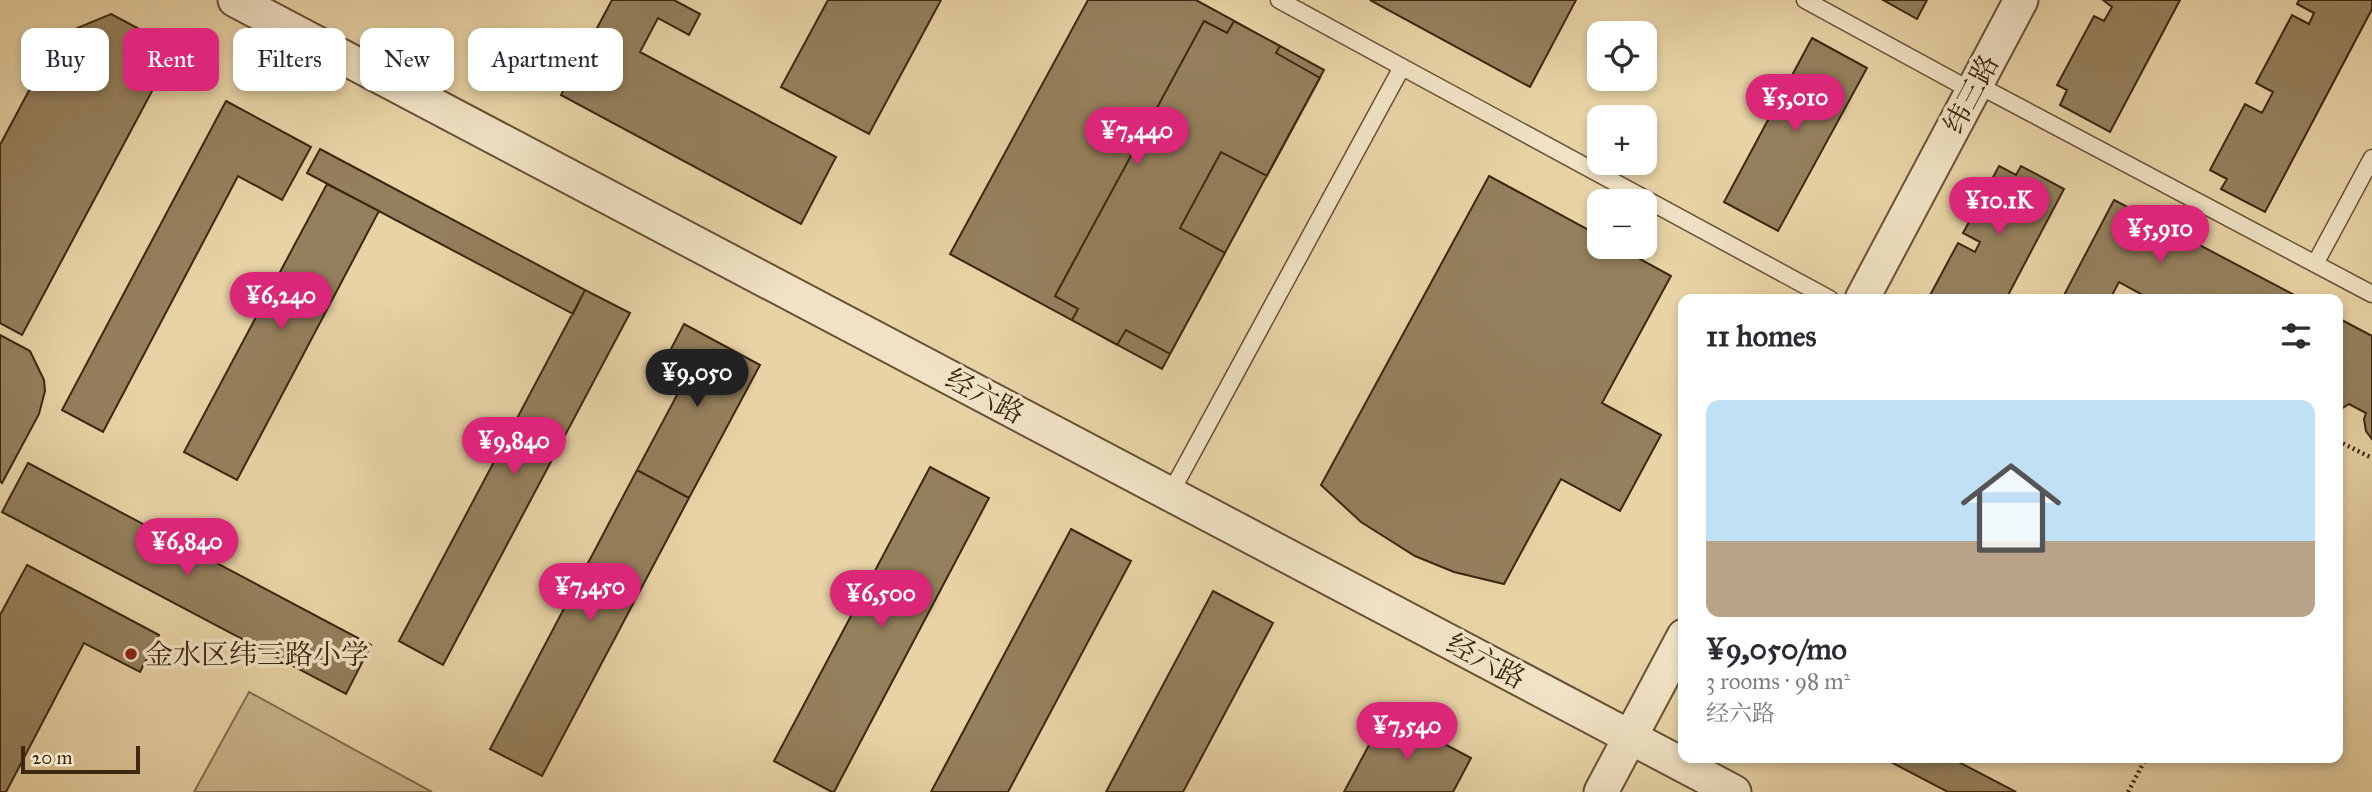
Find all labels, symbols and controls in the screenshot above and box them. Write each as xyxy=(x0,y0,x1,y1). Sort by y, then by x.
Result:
map controls xyxy=(1587,21,1657,259)
button: locate xyxy=(1587,21,1657,91)
chip: Buy xyxy=(21,28,109,91)
chip: Rent xyxy=(123,28,219,91)
chip: Filters xyxy=(233,28,346,91)
chip: New xyxy=(360,28,454,91)
chip: Apartment xyxy=(468,28,623,91)
street label: 纬三路 xyxy=(1936,49,2006,139)
pin: ¥5,010 xyxy=(1738,74,1852,134)
text: ¥5,010 xyxy=(1762,83,1828,111)
button: + xyxy=(1587,105,1657,175)
pin: ¥7,440 xyxy=(1080,108,1194,167)
text: ¥7,440 xyxy=(1101,116,1173,144)
pin: ¥10.1K xyxy=(1942,177,2056,237)
text: ¥10.1K xyxy=(1965,186,2033,214)
button: − xyxy=(1587,189,1657,259)
pin: ¥5,910 xyxy=(2103,205,2217,265)
text: ¥5,910 xyxy=(2127,214,2193,242)
pin: ¥6,240 xyxy=(224,272,338,332)
text: ¥6,240 xyxy=(246,281,316,309)
icon: filters xyxy=(2277,317,2315,355)
text: 11 homes xyxy=(1706,318,1817,354)
pin: ¥9,050 xyxy=(640,350,754,409)
text: ¥9,050 xyxy=(662,358,732,386)
street label: 经六路 xyxy=(940,361,1030,431)
pin: ¥9,840 xyxy=(457,418,571,477)
text: ¥9,840 xyxy=(478,426,550,454)
icon: home xyxy=(1948,445,2074,571)
pin: ¥6,840 xyxy=(130,518,244,578)
text: ¥6,840 xyxy=(151,527,223,555)
pin: ¥7,450 xyxy=(533,564,647,623)
pin: ¥6,500 xyxy=(824,570,938,630)
text: ¥7,450 xyxy=(555,572,625,600)
text: ¥6,500 xyxy=(846,579,916,607)
street label: 经六路 xyxy=(1441,626,1531,696)
text: ¥9,050/mo xyxy=(1706,631,1847,667)
place label: 金水区纬三路小学 xyxy=(145,637,369,672)
marker: 金水区纬三路小学 xyxy=(123,646,139,662)
text: 3 rooms · 98 m² xyxy=(1706,667,1850,695)
text: 经六路 xyxy=(1706,699,1775,727)
pin: ¥7,540 xyxy=(1350,702,1464,762)
text: ¥7,540 xyxy=(1373,711,1441,739)
scale bar xyxy=(21,743,140,775)
text: 20 m xyxy=(32,746,73,769)

